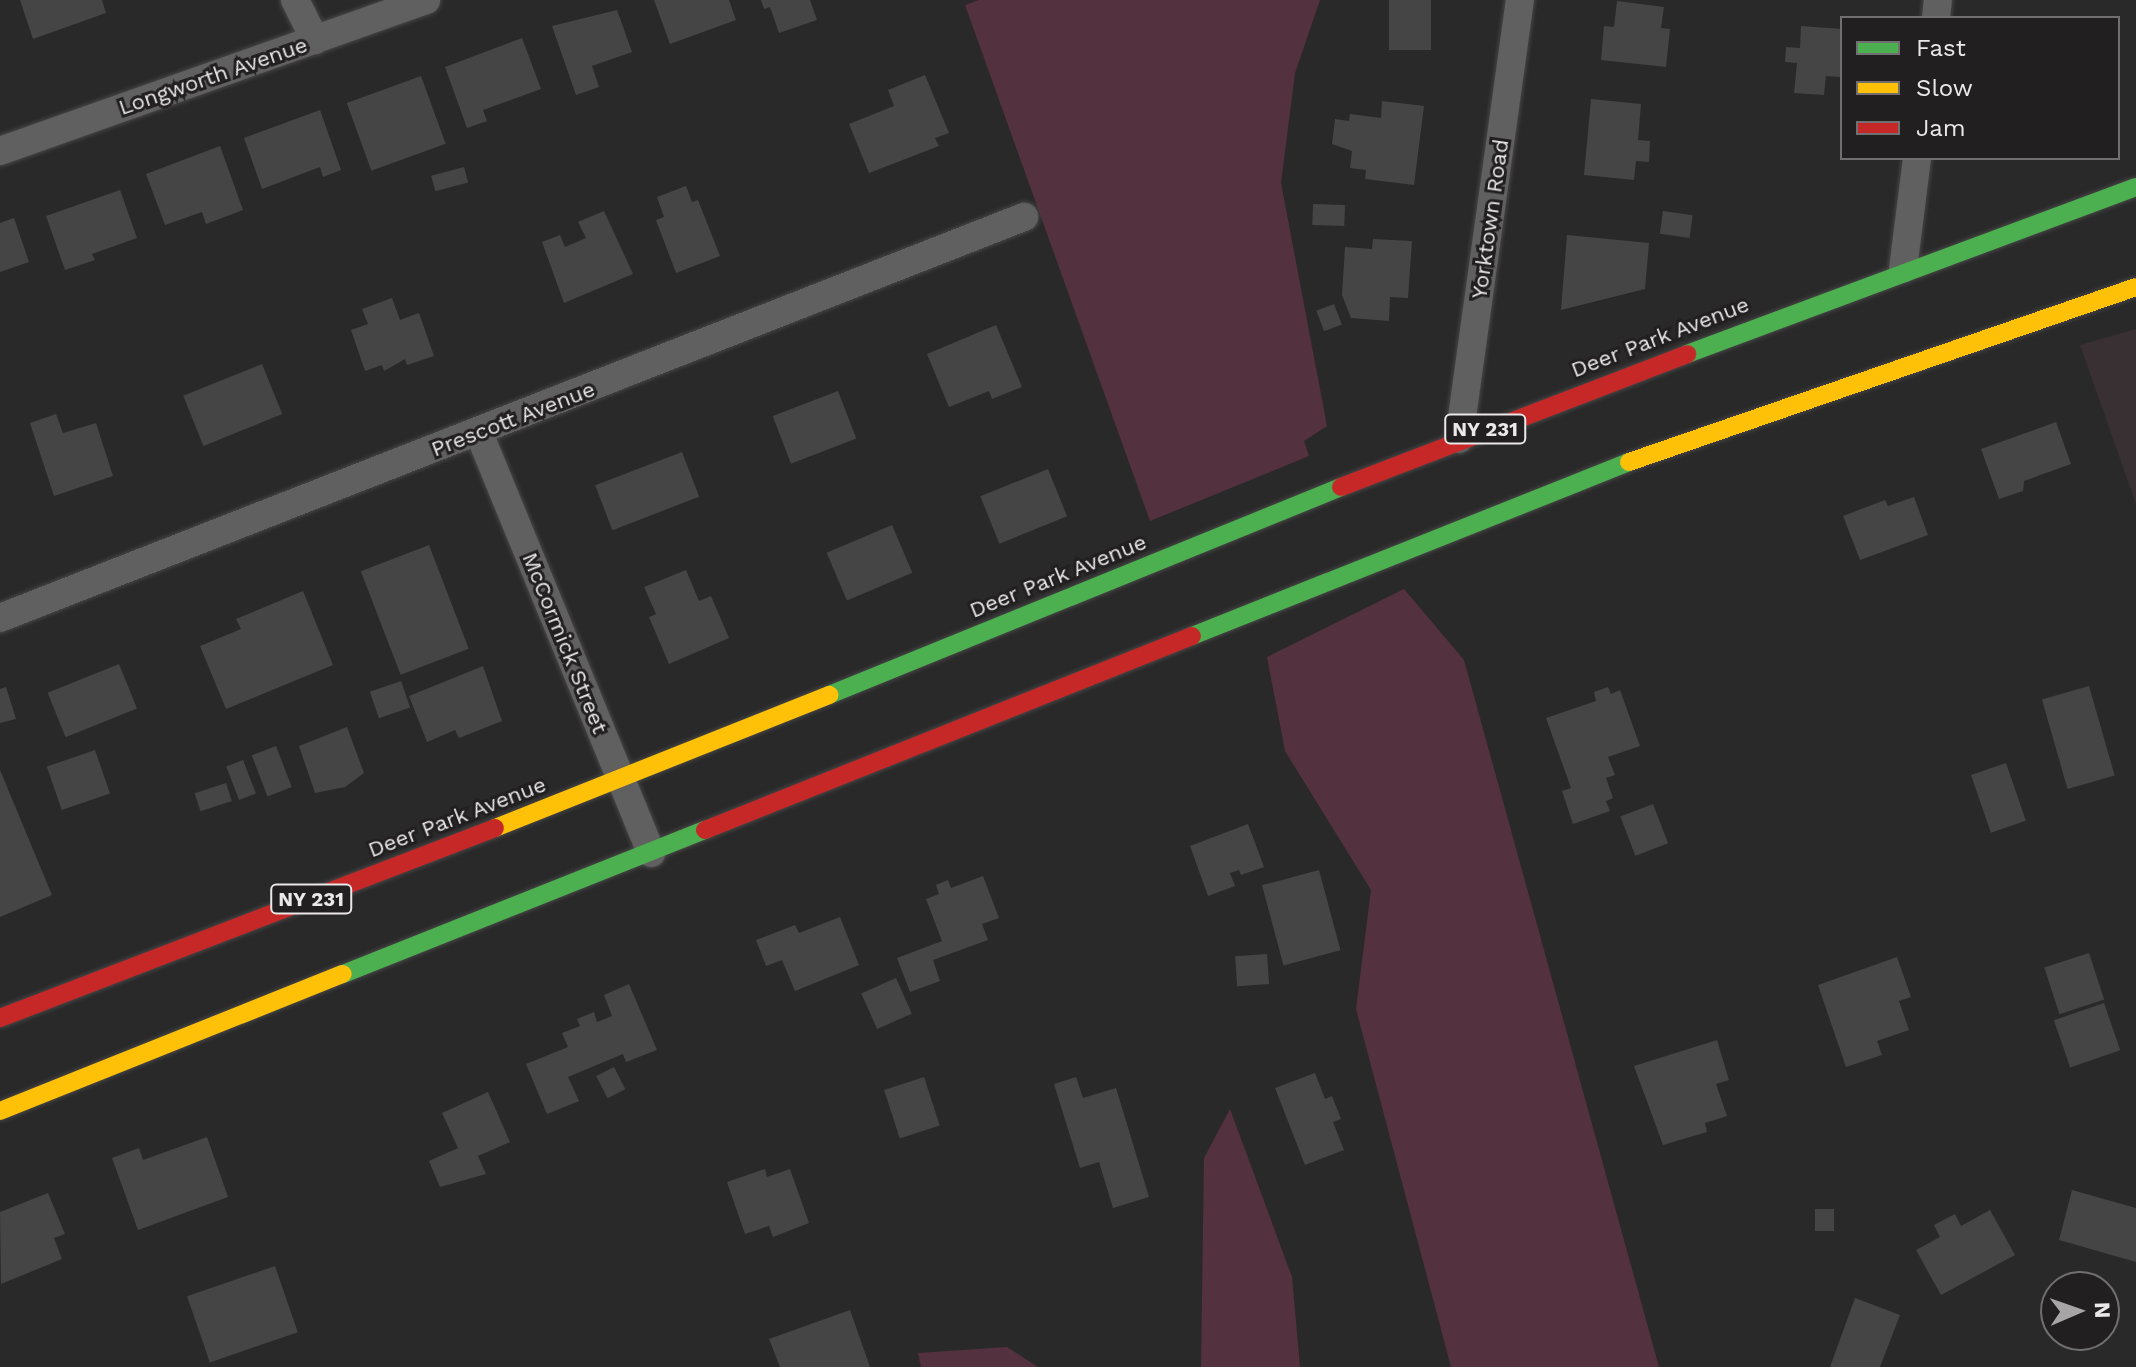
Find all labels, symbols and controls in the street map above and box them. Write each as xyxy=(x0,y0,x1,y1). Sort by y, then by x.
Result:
legend xyxy=(1840,16,2120,160)
street label: Longworth Avenue xyxy=(115,31,311,121)
text: Fast xyxy=(1916,34,1966,62)
text: Slow xyxy=(1916,74,1973,102)
text: Jam xyxy=(1916,114,1966,142)
street label: Yorktown Road xyxy=(1466,137,1514,301)
street label: Deer Park Avenue xyxy=(1566,291,1754,383)
street label: Prescott Avenue xyxy=(427,375,599,463)
road number: NY 231 xyxy=(1443,413,1527,445)
street label: Deer Park Avenue xyxy=(965,528,1151,624)
street label: McCormick Street xyxy=(517,548,613,738)
street label: Deer Park Avenue xyxy=(363,771,551,863)
road number: NY 231 xyxy=(269,883,353,915)
north arrow xyxy=(2040,1271,2120,1351)
text: N xyxy=(2090,1302,2115,1319)

